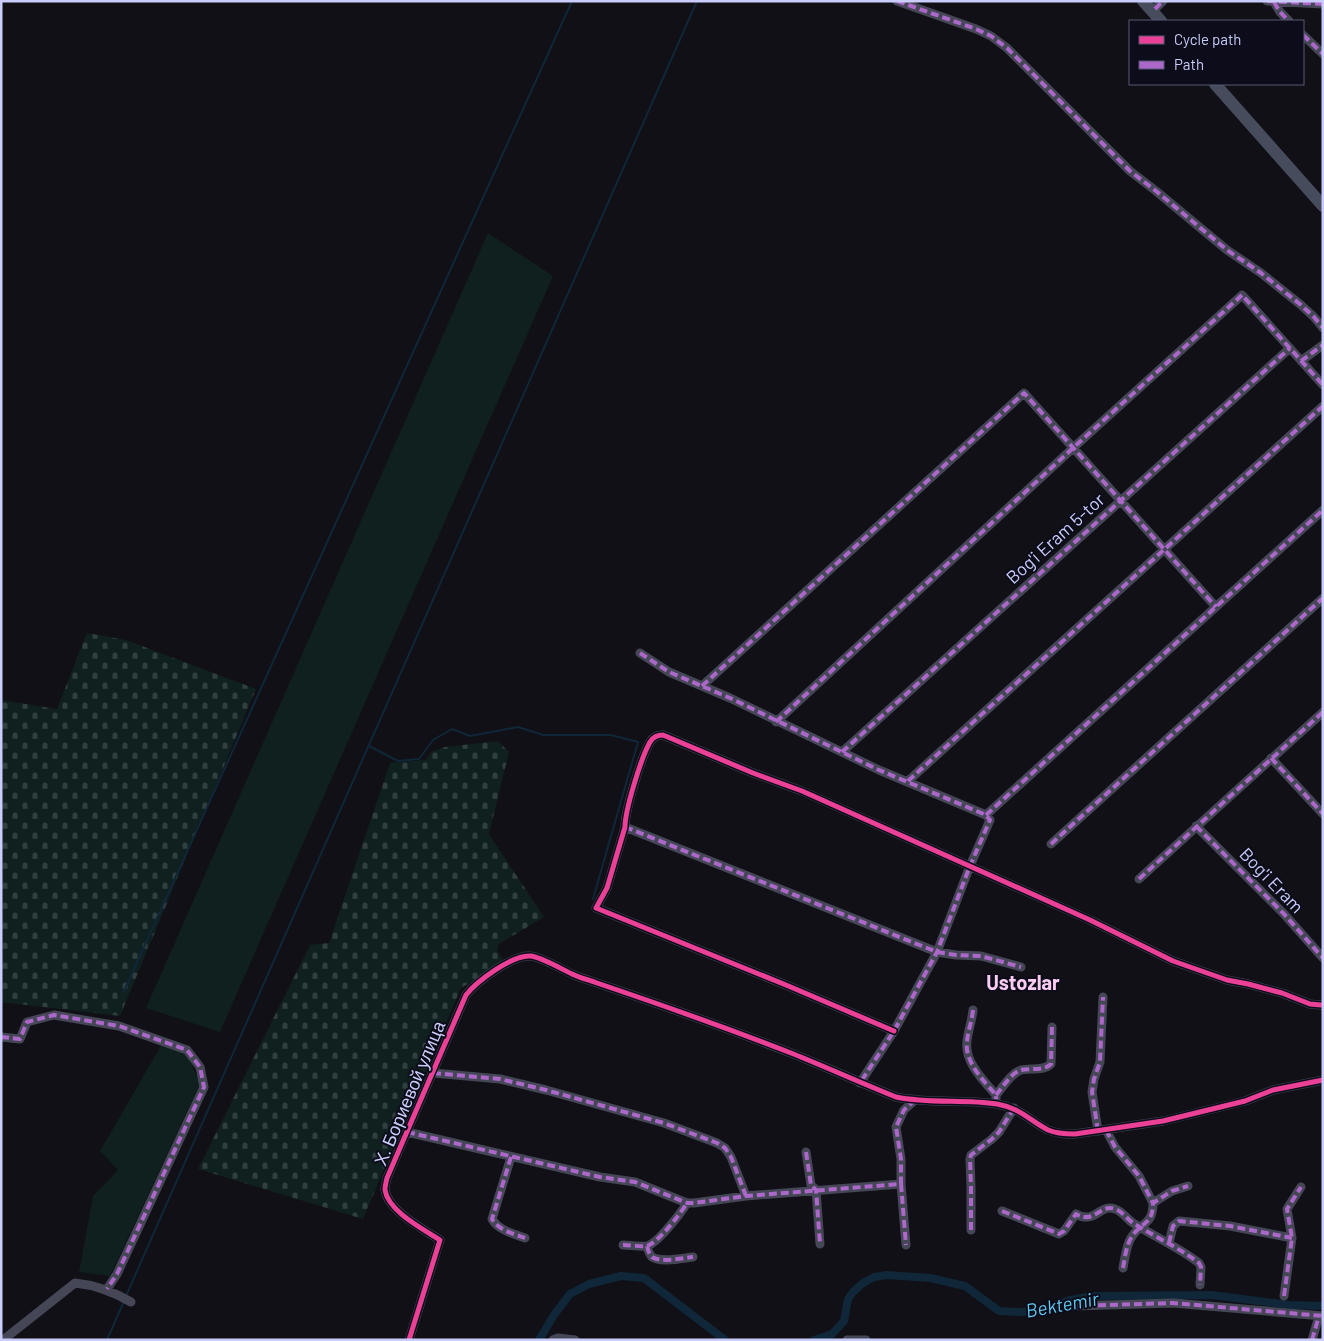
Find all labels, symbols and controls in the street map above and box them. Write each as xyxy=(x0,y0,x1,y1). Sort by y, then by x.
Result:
legend xyxy=(1129,20,1304,85)
text: Cycle path xyxy=(1174,30,1241,48)
text: Path xyxy=(1174,55,1204,73)
street label: Bog'i Eram 5-tor xyxy=(1001,488,1109,588)
street label: Bog'i Eram xyxy=(1235,843,1309,917)
district label: Ustozlar xyxy=(986,970,1060,994)
street label: Х. Бориевой улица xyxy=(369,1016,450,1169)
water label: Bektemir xyxy=(1024,1286,1101,1322)

